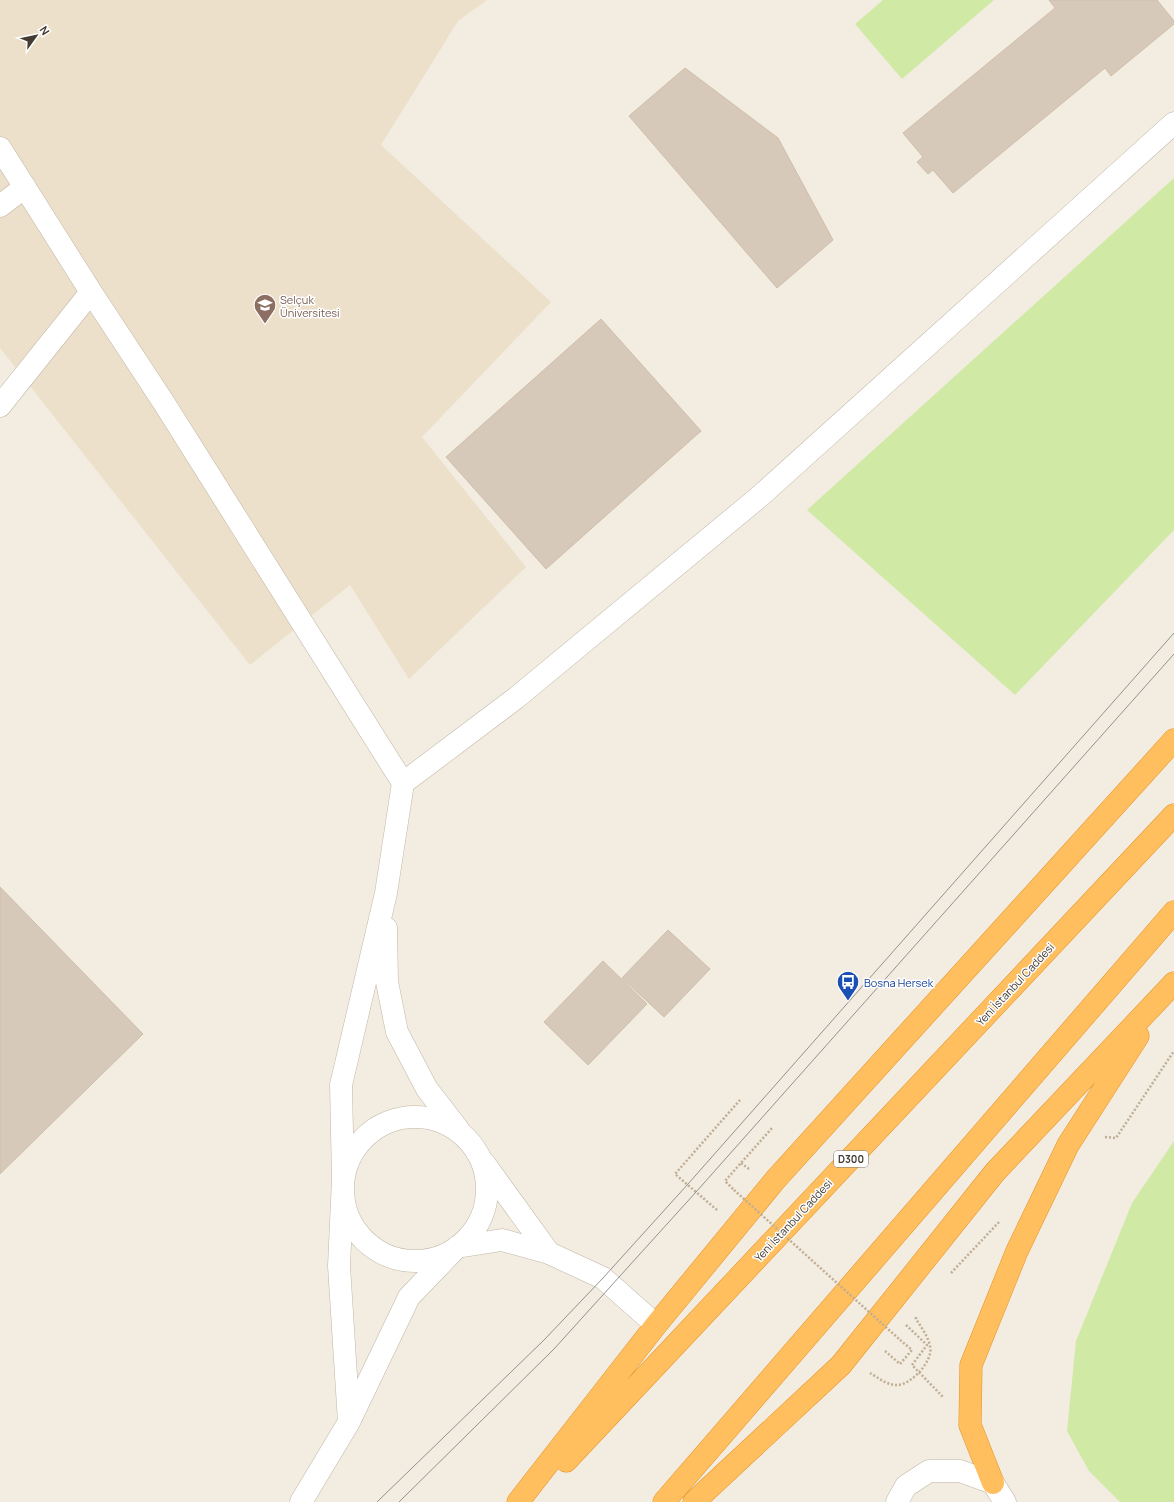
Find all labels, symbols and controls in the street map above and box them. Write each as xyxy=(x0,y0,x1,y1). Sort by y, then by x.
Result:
north arrow xyxy=(16,16,56,56)
text: N xyxy=(36,23,53,38)
school or university icon: Selçuk Üniversitesi xyxy=(252,292,278,325)
place label: Selçuk Üniversitesi xyxy=(280,292,340,320)
street label: Yeni İstanbul Caddesi xyxy=(973,939,1057,1029)
bus stop icon: Bosna Hersek xyxy=(835,969,861,1002)
place label: Bosna Hersek xyxy=(864,975,934,990)
road number: D300 xyxy=(834,1151,868,1167)
street label: Yeni İstanbul Caddesi xyxy=(751,1175,835,1265)

